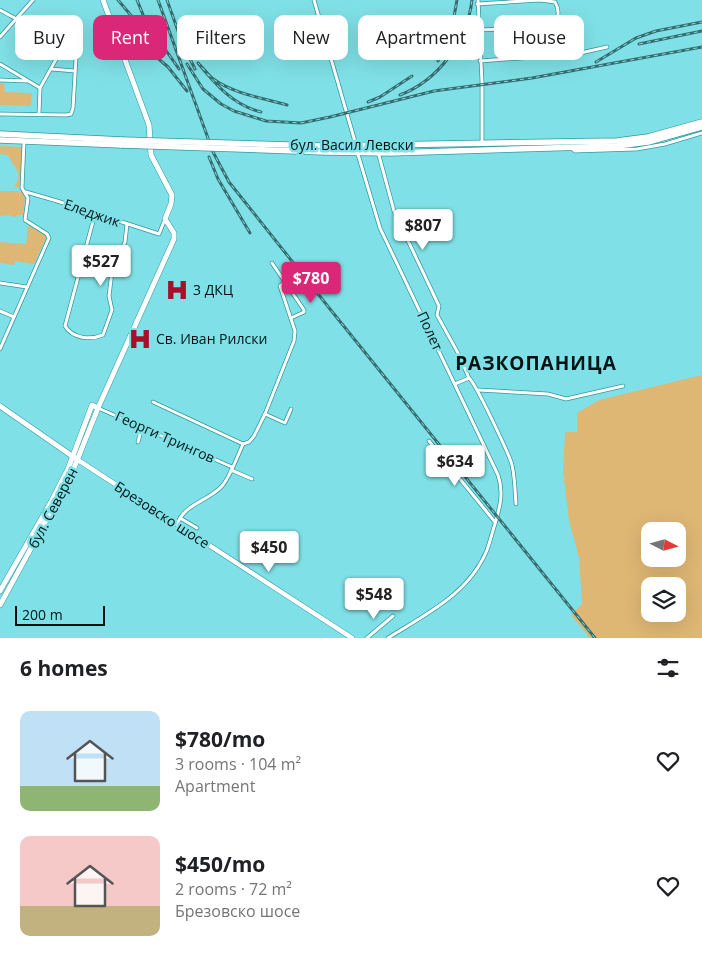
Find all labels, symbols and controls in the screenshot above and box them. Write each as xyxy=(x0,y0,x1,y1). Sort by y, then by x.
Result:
chip: Buy xyxy=(15,15,83,60)
chip: Rent xyxy=(93,15,167,60)
chip: Filters xyxy=(177,15,264,60)
chip: New xyxy=(274,15,348,60)
chip: Apartment xyxy=(358,15,484,60)
chip: House xyxy=(494,15,584,60)
street label: бул. Васил Левски xyxy=(290,135,414,154)
street label: Еледжик xyxy=(62,194,123,231)
pin: $807 xyxy=(393,208,453,251)
text: $807 xyxy=(405,214,441,236)
pin: $527 xyxy=(71,244,131,287)
text: $527 xyxy=(83,250,119,272)
pin: $780 xyxy=(281,262,341,304)
text: $780 xyxy=(293,267,329,289)
hospital icon: 3 ДКЦ xyxy=(164,277,190,303)
place label: 3 ДКЦ xyxy=(193,280,234,299)
street label: Полет xyxy=(413,308,448,354)
hospital icon: Св. Иван Рилски xyxy=(127,326,153,352)
place label: Св. Иван Рилски xyxy=(156,329,267,348)
district label: РАЗКОПАНИЦА xyxy=(455,350,617,376)
street label: Георги Трингов xyxy=(112,406,218,467)
pin: $634 xyxy=(425,444,485,487)
text: $634 xyxy=(437,450,473,472)
street label: бул. Северен xyxy=(23,464,82,551)
street label: Брезовско шосе xyxy=(111,477,214,552)
north arrow xyxy=(641,522,686,568)
map controls xyxy=(641,522,686,622)
pin: $450 xyxy=(239,530,299,573)
text: $450 xyxy=(251,536,287,558)
button: layers xyxy=(641,577,686,622)
pin: $548 xyxy=(344,578,404,620)
text: $548 xyxy=(356,583,392,605)
scale bar xyxy=(15,603,105,626)
text: 200 m xyxy=(22,605,63,624)
text: 6 homes xyxy=(20,654,108,682)
icon: filters xyxy=(654,654,682,682)
text: $780/mo xyxy=(175,725,265,753)
icon: home xyxy=(60,731,120,791)
icon: heart xyxy=(654,747,682,775)
text: 3 rooms · 104 m² xyxy=(175,753,301,775)
text: Apartment xyxy=(175,775,255,797)
text: $450/mo xyxy=(175,850,265,878)
icon: home xyxy=(60,856,120,916)
icon: heart xyxy=(654,872,682,900)
text: 2 rooms · 72 m² xyxy=(175,878,292,900)
text: Брезовско шосе xyxy=(175,900,300,922)

